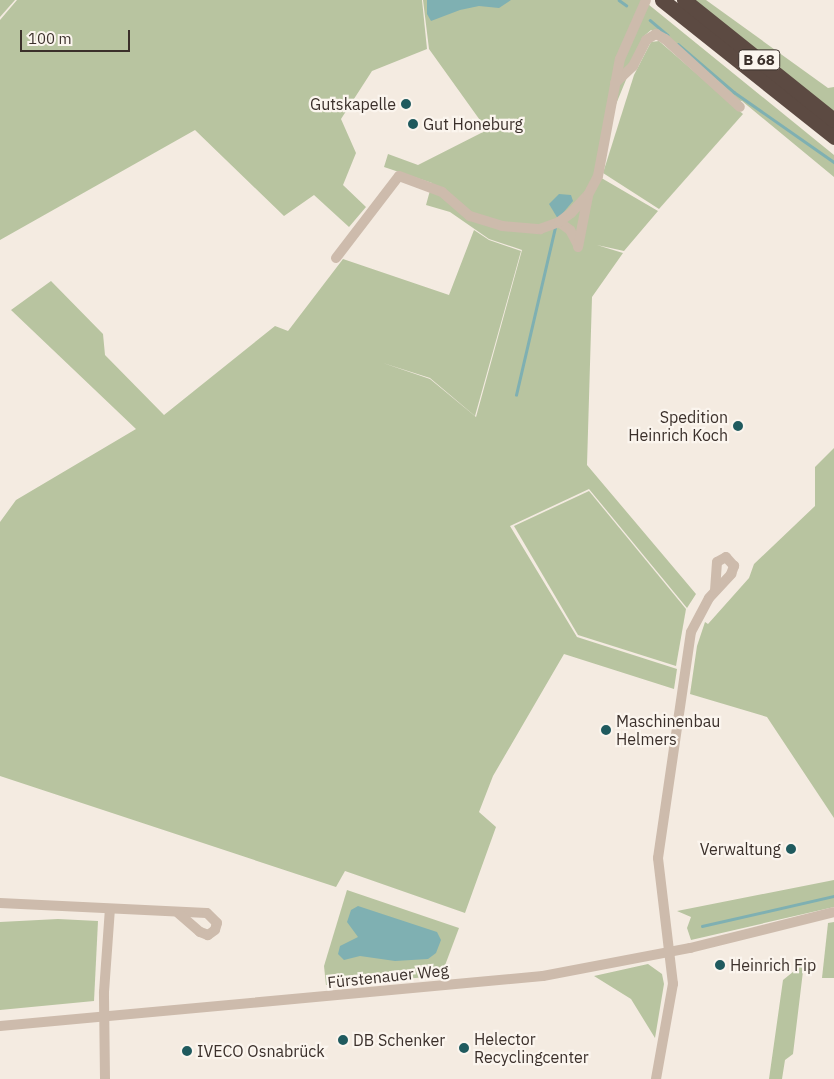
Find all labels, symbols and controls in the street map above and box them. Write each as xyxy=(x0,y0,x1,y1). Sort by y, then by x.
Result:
scale bar xyxy=(22,20,132,52)
text: 100 m xyxy=(28,29,72,48)
road number: B 68 xyxy=(738,48,780,72)
place label: Gutskapelle xyxy=(310,94,396,114)
marker: Gutskapelle xyxy=(400,98,412,110)
place label: Gut Honeburg xyxy=(423,114,523,134)
marker: Gut Honeburg xyxy=(407,118,419,130)
place label: Spedition Heinrich Koch xyxy=(628,407,728,445)
marker: Spedition Heinrich Koch xyxy=(732,420,744,432)
place label: Maschinenbau Helmers xyxy=(616,711,720,749)
marker: Maschinenbau Helmers xyxy=(600,724,612,736)
place label: Verwaltung xyxy=(700,839,781,859)
marker: Verwaltung xyxy=(785,843,797,855)
place label: Heinrich Fip xyxy=(730,955,816,975)
marker: Heinrich Fip xyxy=(714,959,726,971)
street label: Fürstenauer Weg xyxy=(326,960,450,992)
place label: Helector Recyclingcenter xyxy=(474,1029,589,1067)
place label: DB Schenker xyxy=(353,1030,445,1050)
marker: DB Schenker xyxy=(337,1034,349,1046)
place label: IVECO Osnabrück xyxy=(197,1041,325,1061)
marker: Helector Recyclingcenter xyxy=(458,1042,470,1054)
marker: IVECO Osnabrück xyxy=(181,1045,193,1057)

